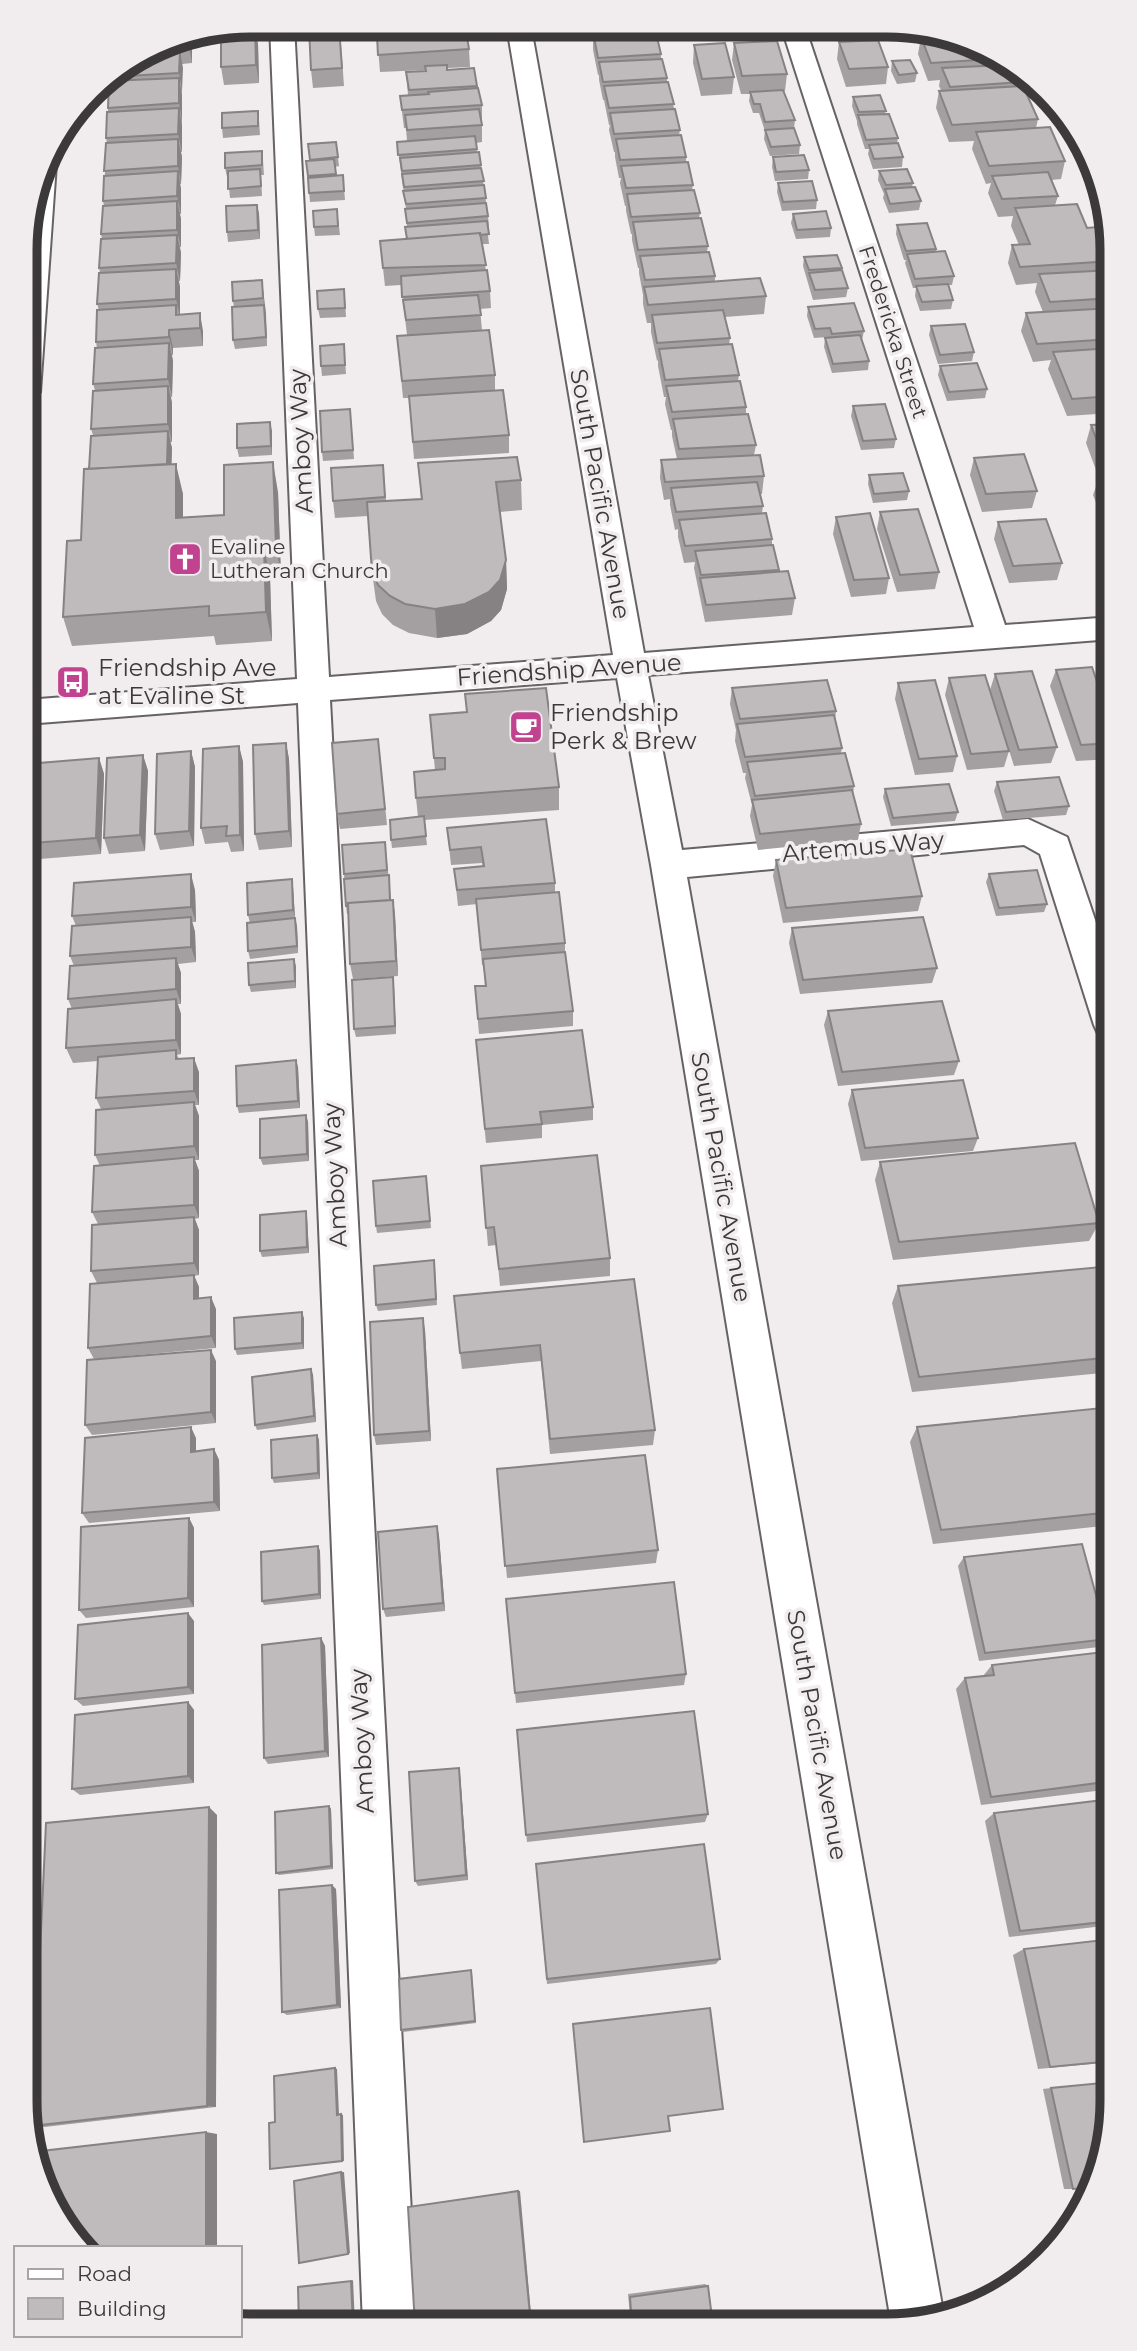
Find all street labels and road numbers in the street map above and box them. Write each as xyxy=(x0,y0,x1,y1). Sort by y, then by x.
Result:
street label: Fredericka Street xyxy=(854,242,933,421)
street label: South Pacific Avenue xyxy=(564,366,637,621)
street label: Amboy Way xyxy=(282,368,319,514)
street label: Friendship Avenue xyxy=(456,647,682,692)
street label: Artemus Way xyxy=(781,825,945,868)
street label: South Pacific Avenue xyxy=(685,1049,758,1304)
street label: Amboy Way xyxy=(316,1102,353,1248)
street label: South Pacific Avenue xyxy=(781,1607,854,1862)
street label: Amboy Way xyxy=(343,1668,380,1814)

